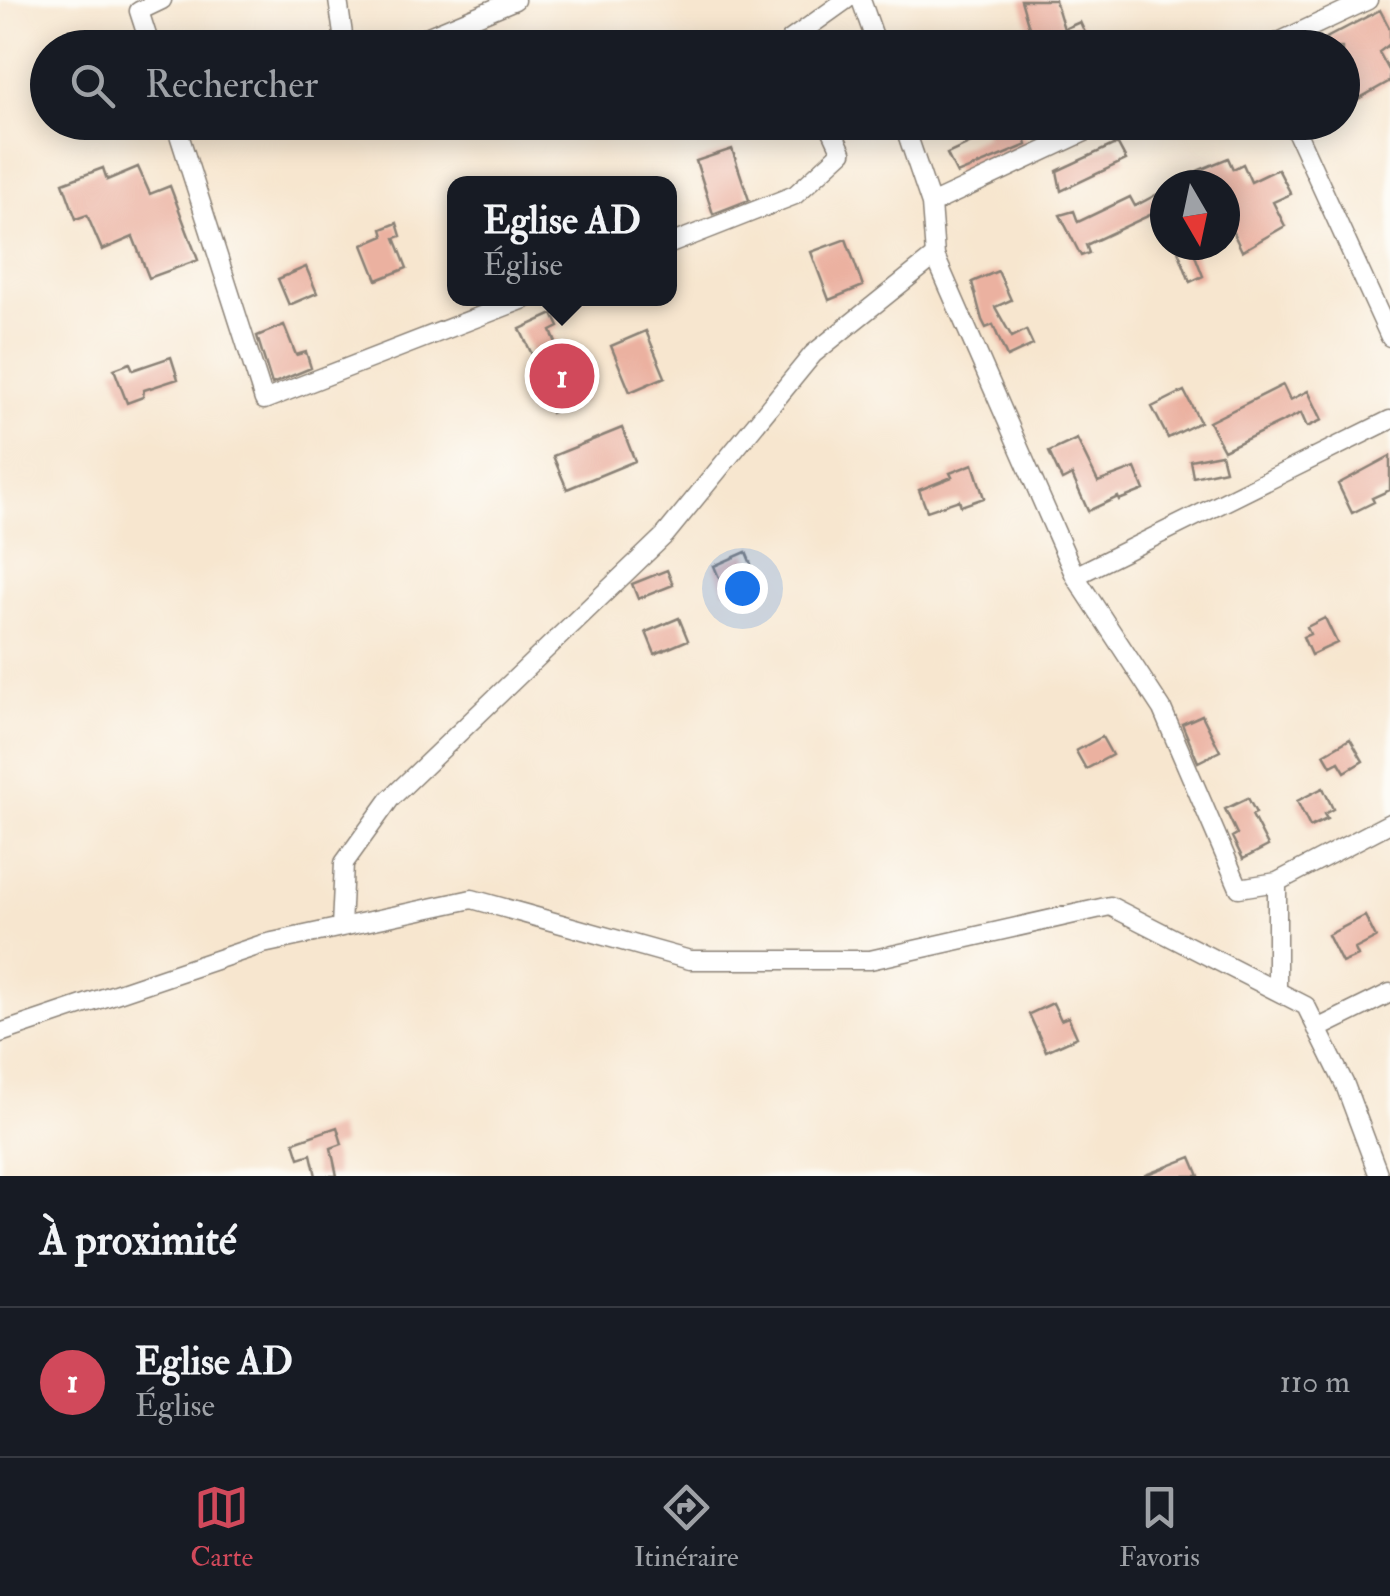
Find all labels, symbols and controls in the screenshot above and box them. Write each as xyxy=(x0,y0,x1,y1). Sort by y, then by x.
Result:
search box xyxy=(30,30,1360,140)
icon: search xyxy=(65,58,120,113)
text: Rechercher xyxy=(145,61,318,109)
north arrow xyxy=(1150,170,1240,260)
popup xyxy=(447,176,677,306)
text: Eglise AD xyxy=(483,197,641,245)
text: Église xyxy=(483,245,563,285)
pin: 1 xyxy=(530,338,594,414)
your location xyxy=(717,563,768,614)
text: À proximité xyxy=(40,1215,236,1267)
text: Eglise AD xyxy=(135,1338,293,1386)
text: 1 xyxy=(67,1362,78,1402)
text: 110 m xyxy=(1279,1362,1350,1402)
text: Église xyxy=(135,1386,215,1426)
tab: Carte xyxy=(190,1480,253,1575)
tab: Itinéraire xyxy=(634,1480,739,1575)
tab: Favoris xyxy=(1119,1480,1200,1575)

